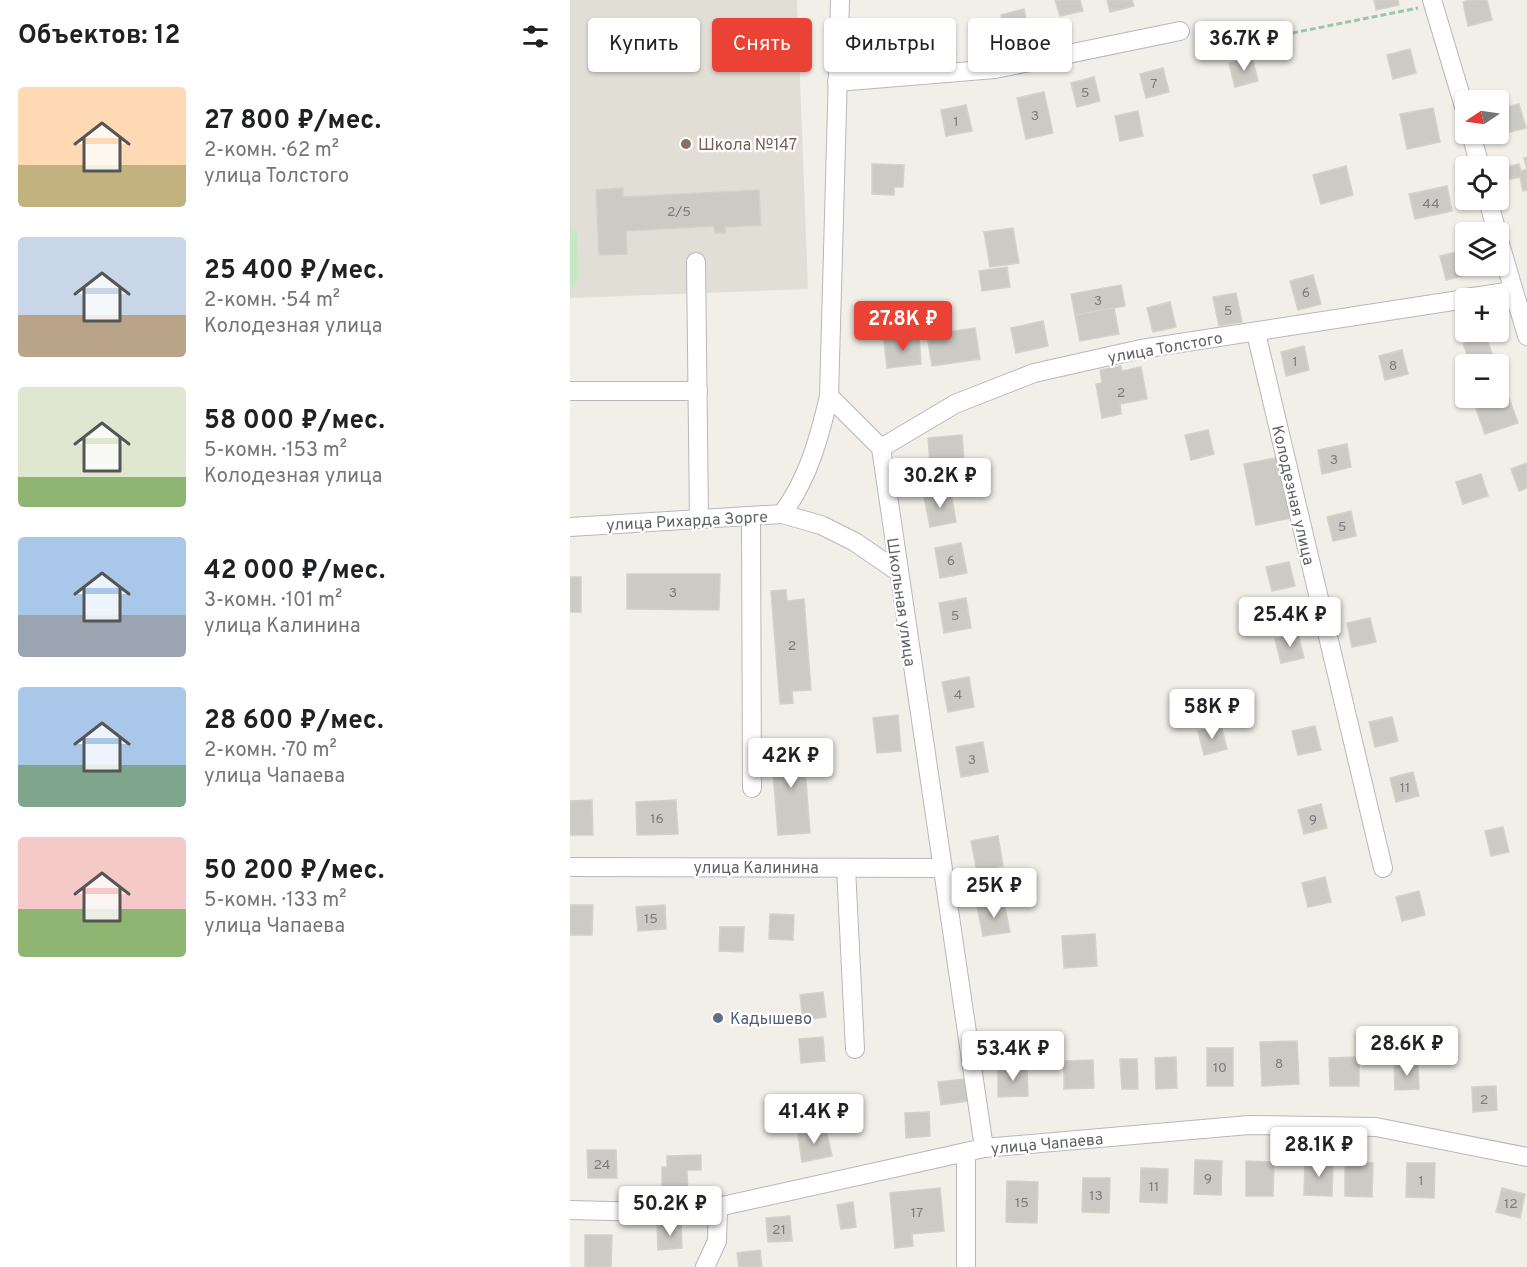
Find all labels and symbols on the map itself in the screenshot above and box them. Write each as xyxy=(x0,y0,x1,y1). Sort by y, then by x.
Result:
pin: 36.7K ₽ xyxy=(1189,21,1299,72)
house number: 7 xyxy=(1150,76,1158,93)
house number: 5 xyxy=(1081,85,1089,102)
north arrow xyxy=(1455,90,1509,144)
house number: 3 xyxy=(1031,108,1039,125)
house number: 1 xyxy=(953,114,959,131)
place label: Школа №147 xyxy=(698,136,797,156)
marker: Школа №147 xyxy=(679,137,693,151)
house number: 44 xyxy=(1422,196,1440,213)
house number: 2/5 xyxy=(667,204,691,221)
house number: 6 xyxy=(1302,285,1310,302)
house number: 3 xyxy=(1094,293,1102,310)
pin: 27.8K ₽ xyxy=(848,301,958,352)
house number: 5 xyxy=(1224,303,1232,320)
street label: улица Толстого xyxy=(1106,329,1224,369)
house number: 1 xyxy=(1292,354,1298,371)
house number: 8 xyxy=(1389,358,1397,375)
house number: 2 xyxy=(1117,385,1125,402)
street label: Колодезная улица xyxy=(1266,424,1318,567)
house number: 3 xyxy=(1330,452,1338,469)
pin: 30.2K ₽ xyxy=(885,458,995,509)
street label: улица Рихарда Зорге xyxy=(606,508,768,536)
house number: 5 xyxy=(1338,519,1346,536)
street label: Школьная улица xyxy=(881,537,919,668)
house number: 6 xyxy=(947,553,955,570)
house number: 3 xyxy=(669,585,677,602)
pin: 25.4K ₽ xyxy=(1235,597,1345,648)
house number: 5 xyxy=(951,608,959,625)
house number: 2 xyxy=(788,638,796,655)
house number: 4 xyxy=(954,687,962,704)
pin: 58K ₽ xyxy=(1170,689,1254,740)
pin: 42K ₽ xyxy=(749,738,833,789)
house number: 3 xyxy=(968,752,976,769)
house number: 11 xyxy=(1400,780,1410,797)
house number: 16 xyxy=(650,811,664,828)
house number: 9 xyxy=(1309,812,1317,829)
street label: улица Калинина xyxy=(693,859,819,879)
pin: 25K ₽ xyxy=(952,868,1036,919)
house number: 15 xyxy=(644,911,658,928)
place label: Кадышево xyxy=(730,1010,812,1030)
marker: Кадышево xyxy=(711,1011,725,1025)
pin: 28.6K ₽ xyxy=(1352,1026,1462,1077)
pin: 53.4K ₽ xyxy=(958,1031,1068,1082)
house number: 8 xyxy=(1275,1056,1283,1073)
house number: 10 xyxy=(1213,1060,1227,1077)
house number: 2 xyxy=(1480,1092,1488,1109)
pin: 41.4K ₽ xyxy=(759,1094,869,1145)
pin: 28.1K ₽ xyxy=(1264,1127,1374,1178)
street label: улица Чапаева xyxy=(990,1130,1104,1160)
house number: 24 xyxy=(593,1157,611,1174)
house number: 9 xyxy=(1204,1171,1212,1188)
house number: 1 xyxy=(1418,1173,1424,1190)
house number: 11 xyxy=(1149,1179,1159,1196)
pin: 50.2K ₽ xyxy=(615,1186,725,1237)
house number: 13 xyxy=(1089,1188,1103,1205)
house number: 15 xyxy=(1015,1195,1029,1212)
house number: 12 xyxy=(1504,1196,1518,1213)
house number: 17 xyxy=(911,1205,923,1222)
house number: 21 xyxy=(772,1222,786,1239)

